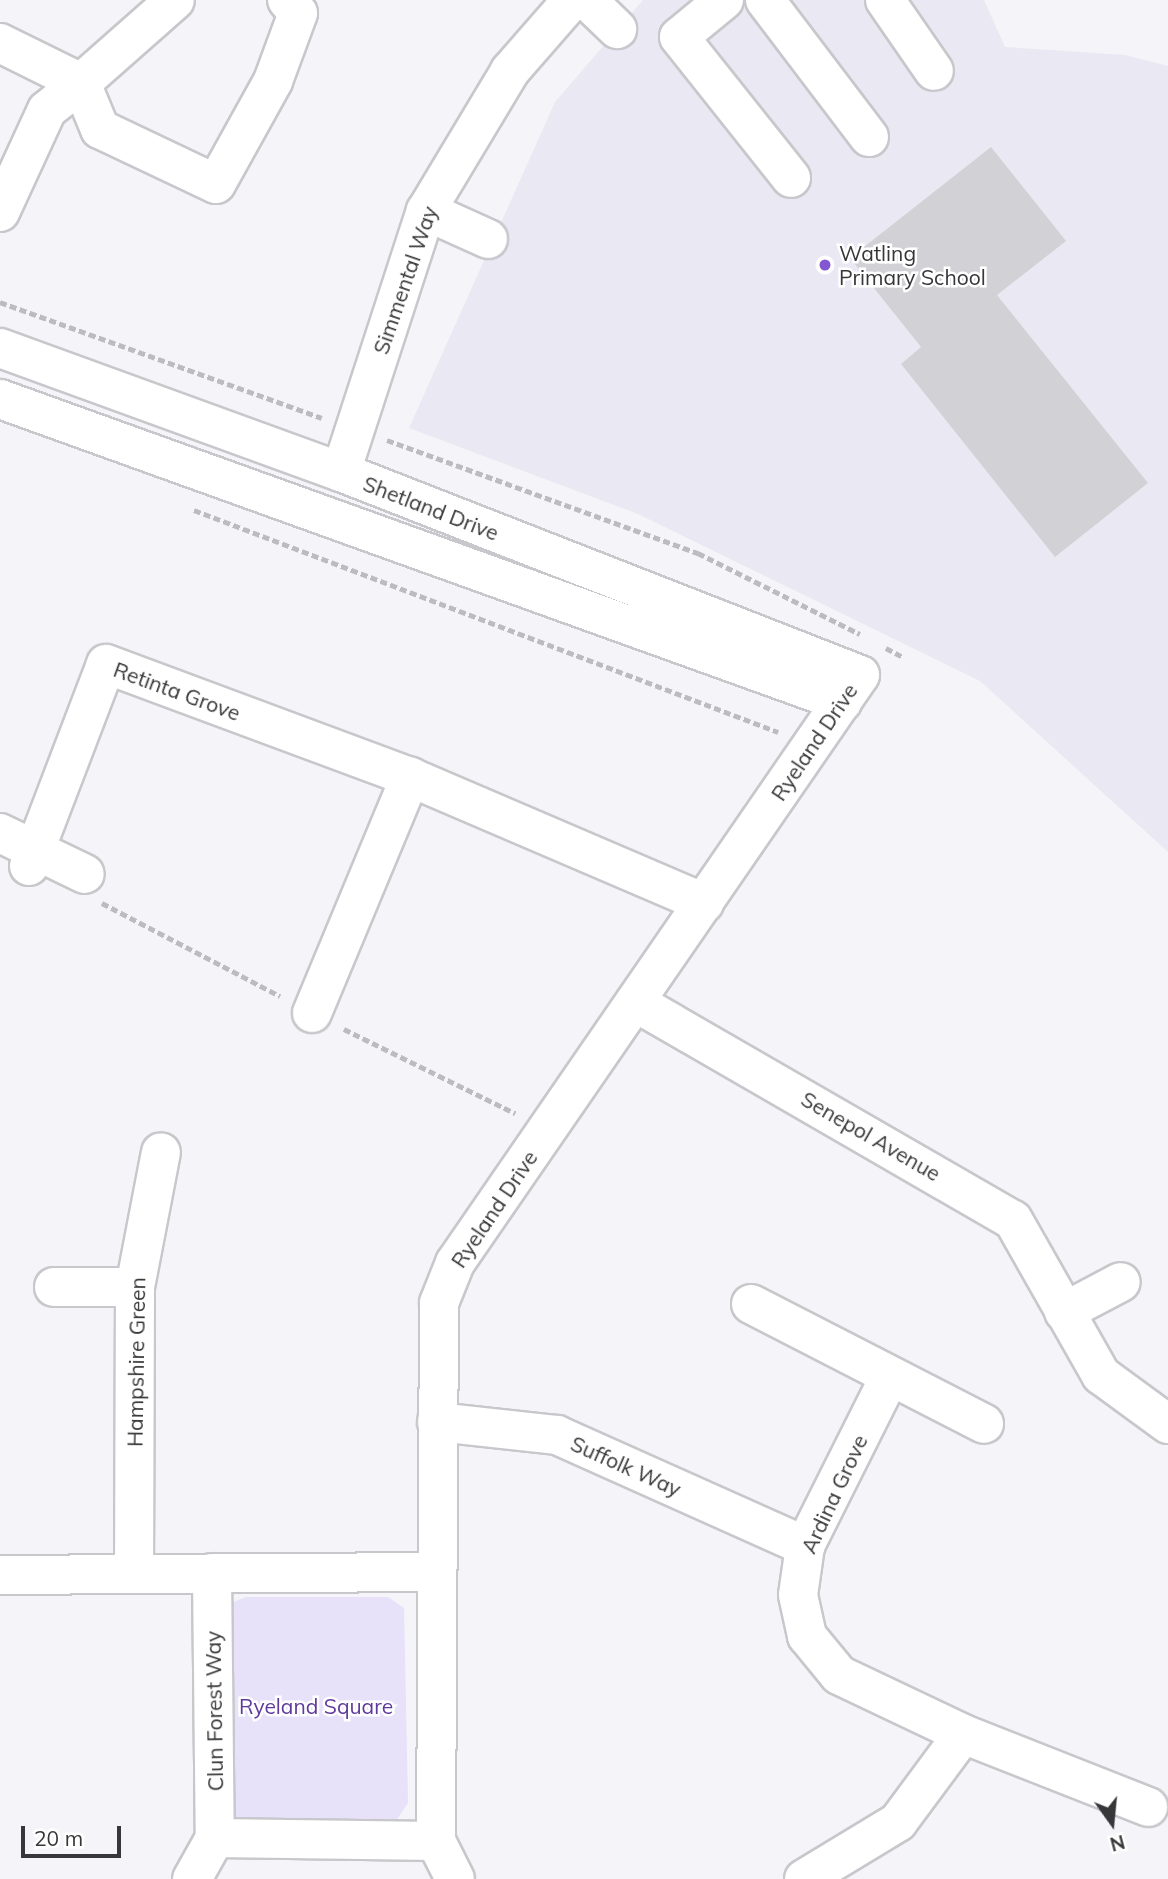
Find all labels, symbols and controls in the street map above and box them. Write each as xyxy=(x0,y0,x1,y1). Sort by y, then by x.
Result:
street label: Simmental Way xyxy=(368,203,442,357)
place label: Watling Primary School xyxy=(839,240,986,290)
marker: Watling Primary School xyxy=(817,257,833,273)
street label: Shetland Drive xyxy=(360,471,502,545)
street label: Retinta Grove xyxy=(110,656,244,726)
street label: Ryeland Drive xyxy=(766,679,862,805)
street label: Senepol Avenue xyxy=(797,1086,945,1186)
street label: Ryeland Drive xyxy=(446,1146,542,1272)
street label: Hampshire Green xyxy=(122,1277,150,1447)
street label: Suffolk Way xyxy=(567,1431,685,1501)
street label: Ardina Grove xyxy=(796,1431,872,1557)
street label: Clun Forest Way xyxy=(200,1631,228,1791)
park label: Ryeland Square xyxy=(239,1693,393,1719)
north arrow xyxy=(1077,1788,1147,1858)
scale bar xyxy=(24,1812,124,1856)
text: 20 m xyxy=(34,1825,83,1851)
text: N xyxy=(1107,1830,1127,1857)

